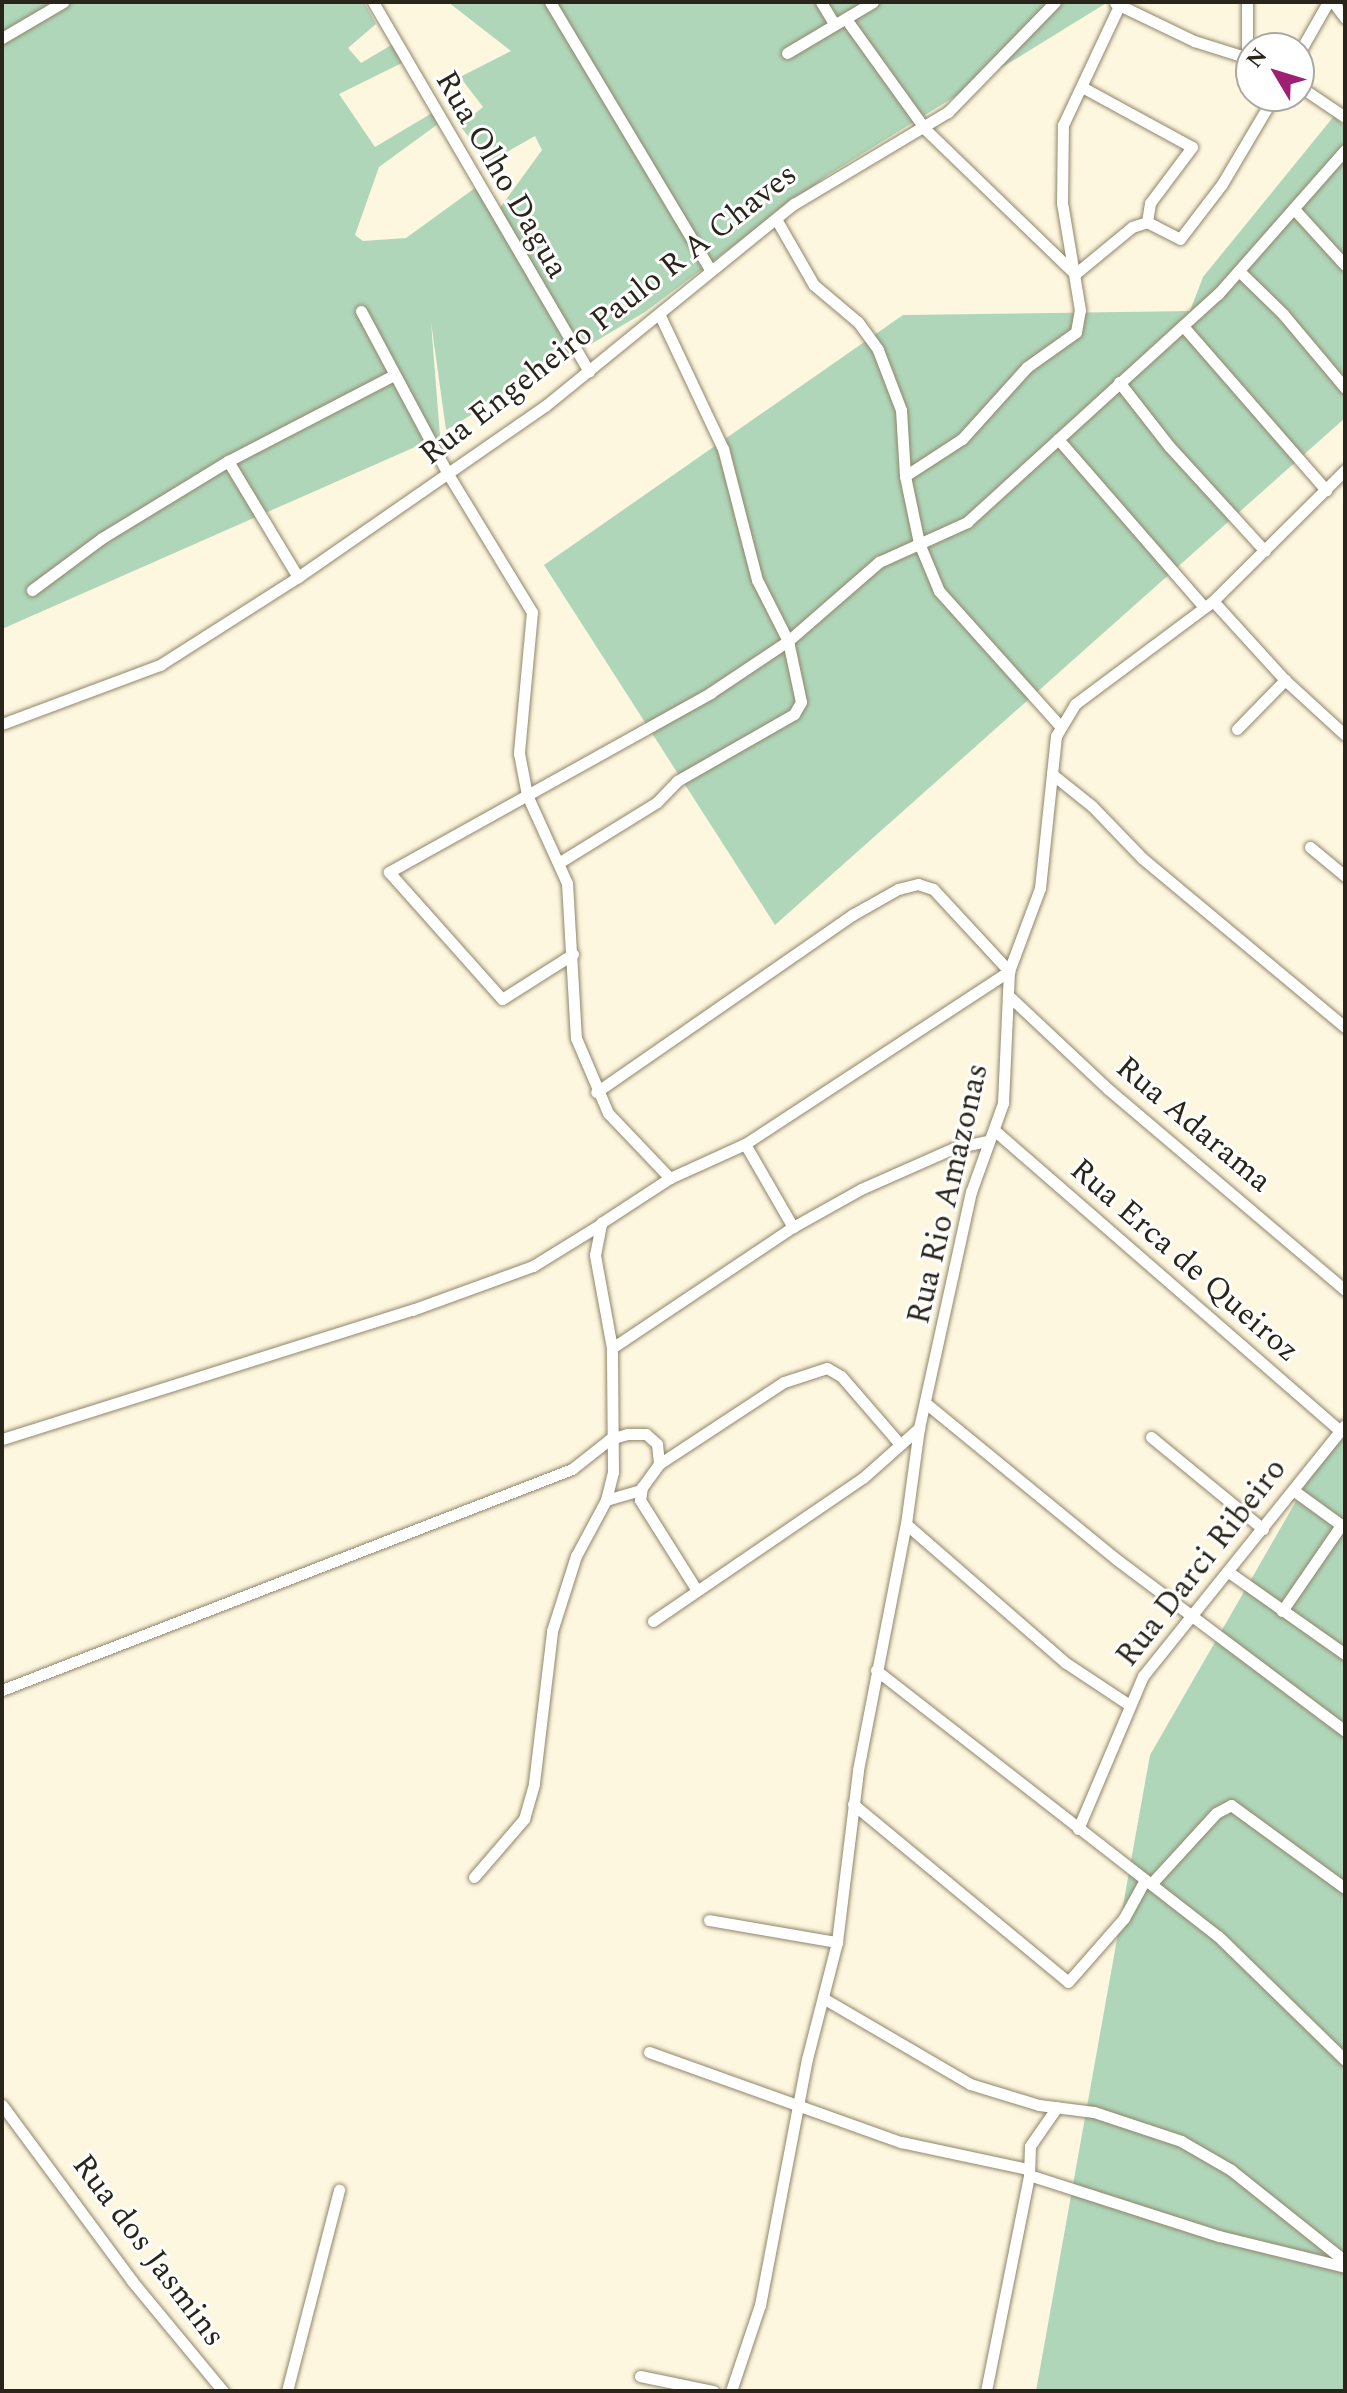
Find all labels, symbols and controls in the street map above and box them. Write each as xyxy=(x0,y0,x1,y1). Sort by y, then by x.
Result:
north arrow xyxy=(1235,32,1315,112)
text: N xyxy=(1239,41,1276,75)
street label: Rua Olho Dagua xyxy=(426,64,576,286)
street label: Rua Engeheiro Paulo R A Chaves xyxy=(413,156,805,474)
street label: Rua Adarama xyxy=(1107,1049,1279,1201)
street label: Rua Rio Amazonas xyxy=(900,1060,998,1328)
street label: Rua Erca de Queiroz xyxy=(1062,1151,1306,1371)
street label: Rua Darci Ribeiro xyxy=(1109,1451,1295,1675)
street label: Rua dos Jasmins xyxy=(63,2147,233,2355)

